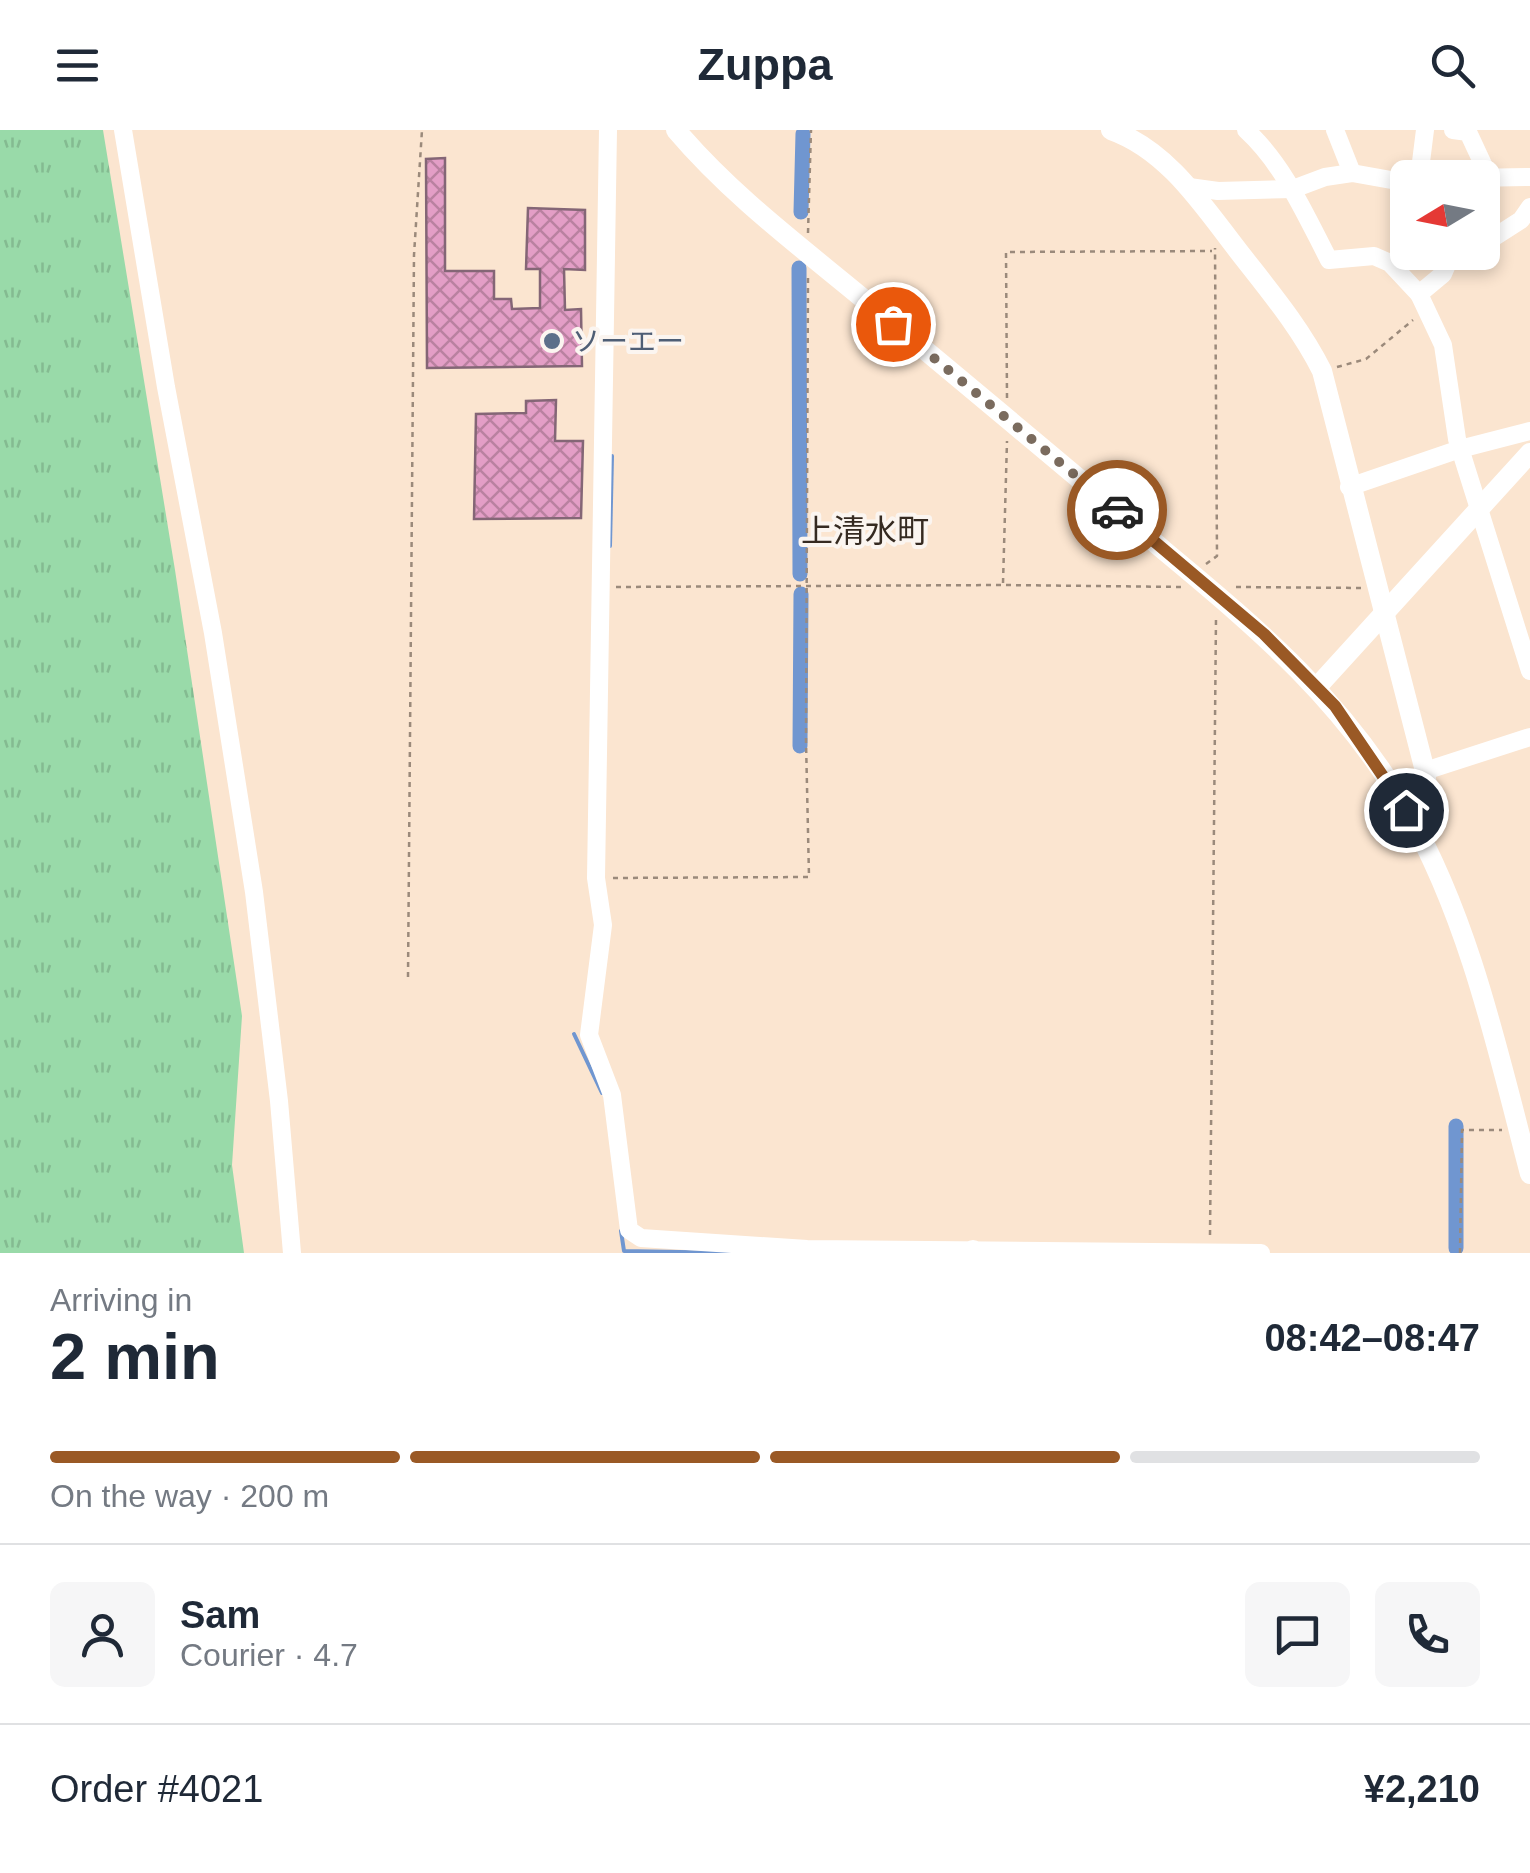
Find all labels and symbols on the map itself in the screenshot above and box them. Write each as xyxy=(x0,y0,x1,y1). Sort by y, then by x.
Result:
north arrow xyxy=(1390,160,1500,270)
pin xyxy=(851,282,936,367)
place label: ソーエー xyxy=(572,326,684,357)
marker: ソーエー xyxy=(541,330,563,352)
courier xyxy=(1067,460,1167,560)
district label: 上清水町 xyxy=(801,513,929,549)
pin xyxy=(1364,768,1449,853)

